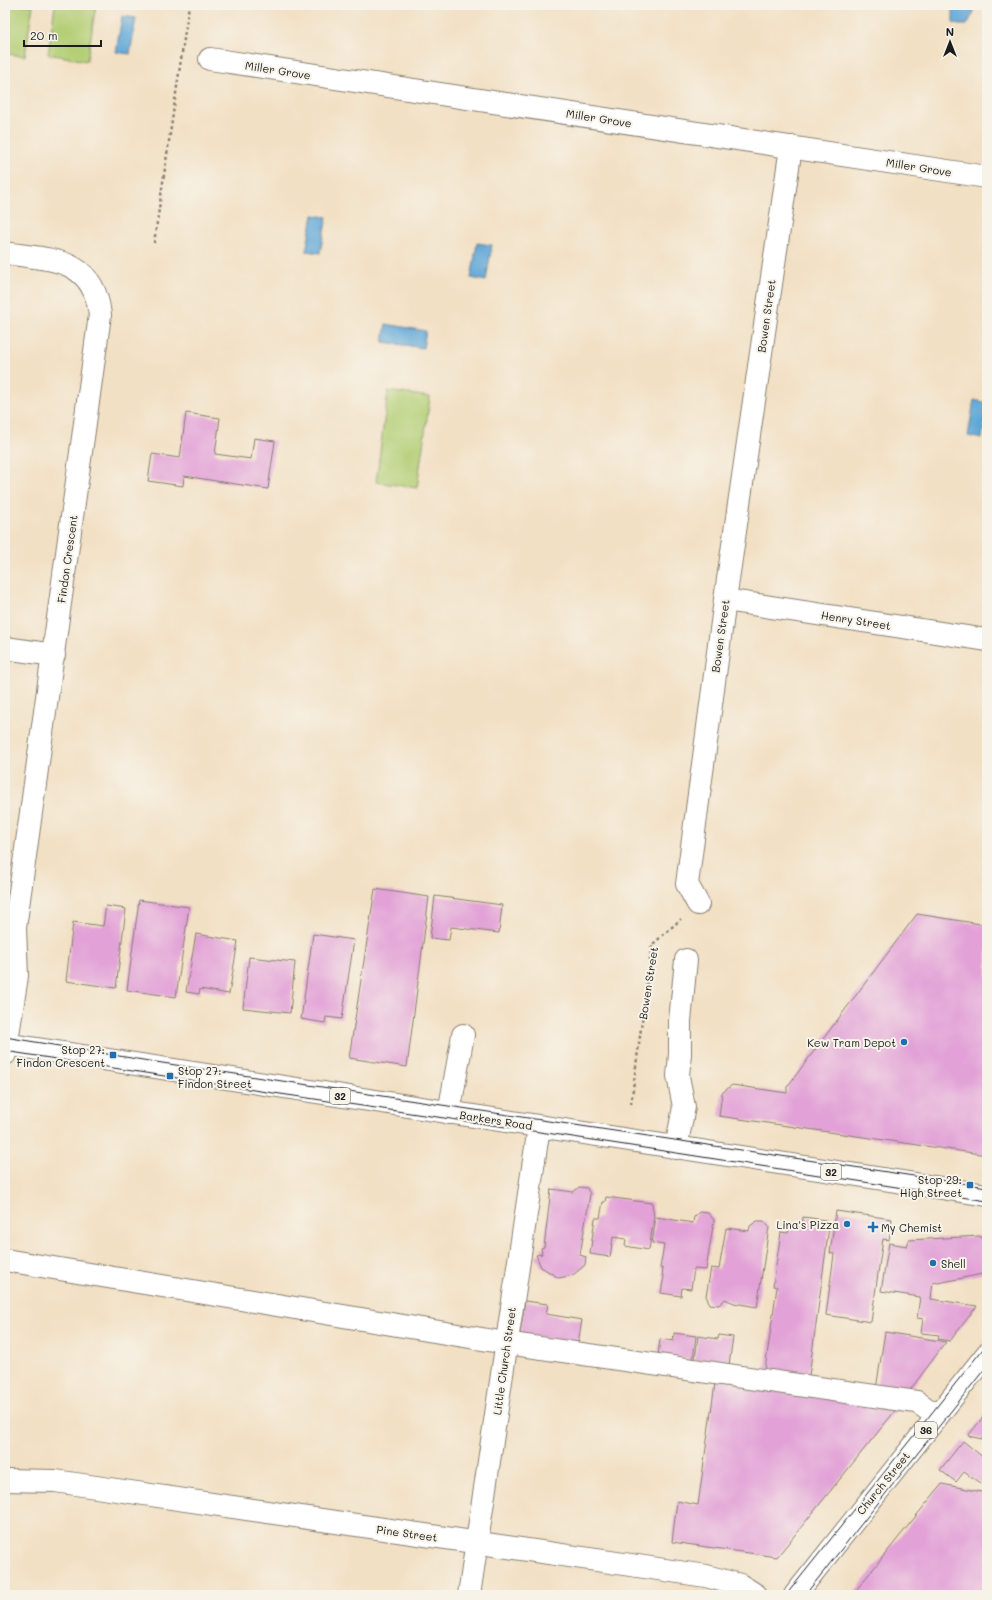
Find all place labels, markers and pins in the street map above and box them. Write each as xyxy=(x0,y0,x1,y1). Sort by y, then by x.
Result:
place label: Kew Tram Depot xyxy=(807,1035,896,1050)
marker: Kew Tram Depot xyxy=(899,1037,909,1047)
place label: Stop 27: Findon Crescent xyxy=(17,1042,105,1070)
marker: Stop 27: Findon Crescent xyxy=(108,1050,118,1060)
place label: Stop 27: Findon Street xyxy=(178,1063,252,1091)
marker: Stop 27: Findon Street xyxy=(165,1071,175,1081)
place label: Stop 29: High Street xyxy=(900,1172,962,1200)
marker: Stop 29: High Street xyxy=(965,1180,975,1190)
place label: Lina's Pizza xyxy=(776,1217,839,1232)
marker: Lina's Pizza xyxy=(842,1219,852,1229)
place label: My Chemist xyxy=(881,1220,942,1235)
marker: My Chemist xyxy=(868,1222,878,1232)
place label: Shell xyxy=(941,1256,966,1271)
marker: Shell xyxy=(928,1258,938,1268)

